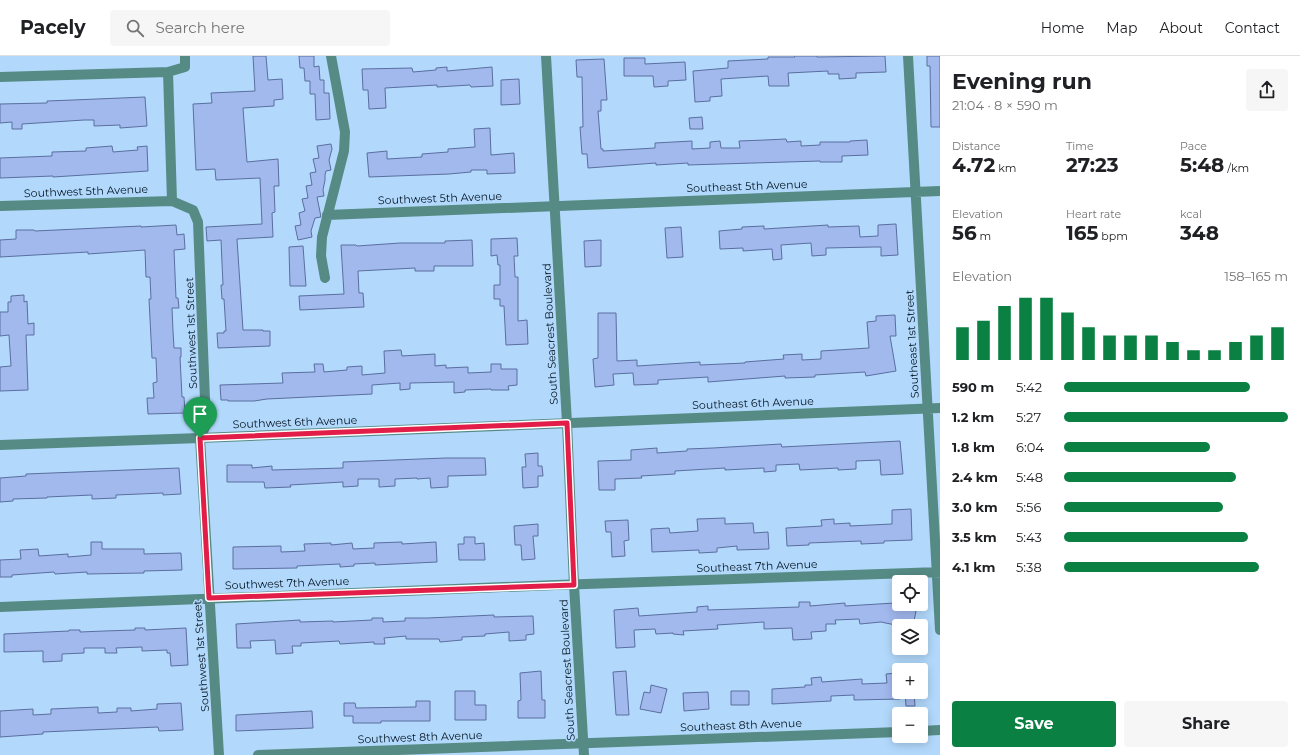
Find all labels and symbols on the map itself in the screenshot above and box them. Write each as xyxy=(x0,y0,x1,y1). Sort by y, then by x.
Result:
street label: Southeast 5th Avenue xyxy=(686,177,808,195)
street label: Southwest 5th Avenue xyxy=(24,182,149,200)
street label: Southwest 5th Avenue xyxy=(378,189,503,207)
street label: South Seacrest Boulevard xyxy=(539,263,561,405)
street label: Southwest 1st Street xyxy=(182,276,200,389)
street label: Southeast 1st Street xyxy=(902,289,922,399)
street label: Southeast 6th Avenue xyxy=(692,394,814,412)
pin xyxy=(183,397,217,438)
street label: Southwest 6th Avenue xyxy=(232,413,358,431)
street label: Southeast 7th Avenue xyxy=(696,557,818,575)
street label: Southwest 7th Avenue xyxy=(225,574,350,592)
street label: Southwest 1st Street xyxy=(190,599,212,712)
street label: South Seacrest Boulevard xyxy=(556,599,578,741)
street label: Southeast 8th Avenue xyxy=(680,716,803,734)
street label: Southwest 8th Avenue xyxy=(357,728,483,746)

